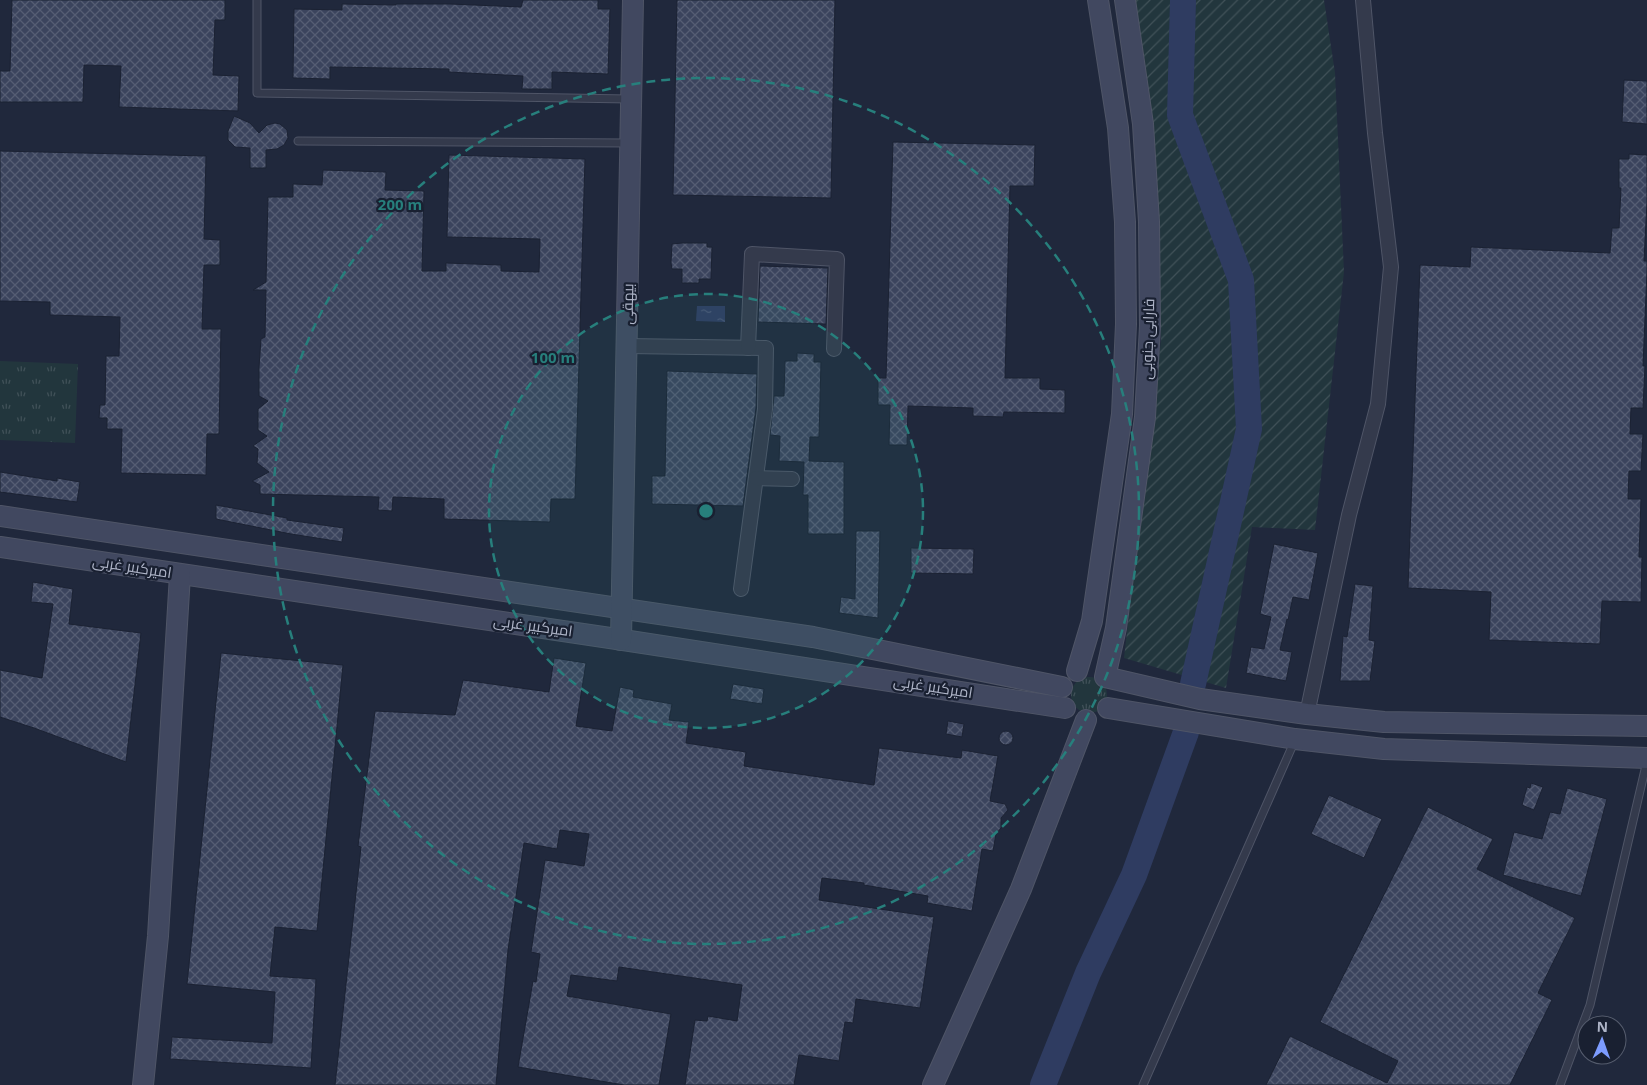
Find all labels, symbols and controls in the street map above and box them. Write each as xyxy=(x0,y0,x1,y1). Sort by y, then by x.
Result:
text: 200 m xyxy=(378,194,422,214)
street label: بیهقی xyxy=(617,283,638,325)
street label: فارابی جنوبی xyxy=(1136,298,1159,380)
text: 100 m xyxy=(531,347,575,367)
centre of rings xyxy=(697,502,715,520)
street label: امیرکبیر غربی xyxy=(91,550,173,583)
street label: امیرکبیر غربی xyxy=(492,610,574,641)
street label: امیرکبیر غربی xyxy=(892,670,974,703)
north arrow xyxy=(1577,1015,1627,1065)
text: N xyxy=(1596,1017,1608,1036)

